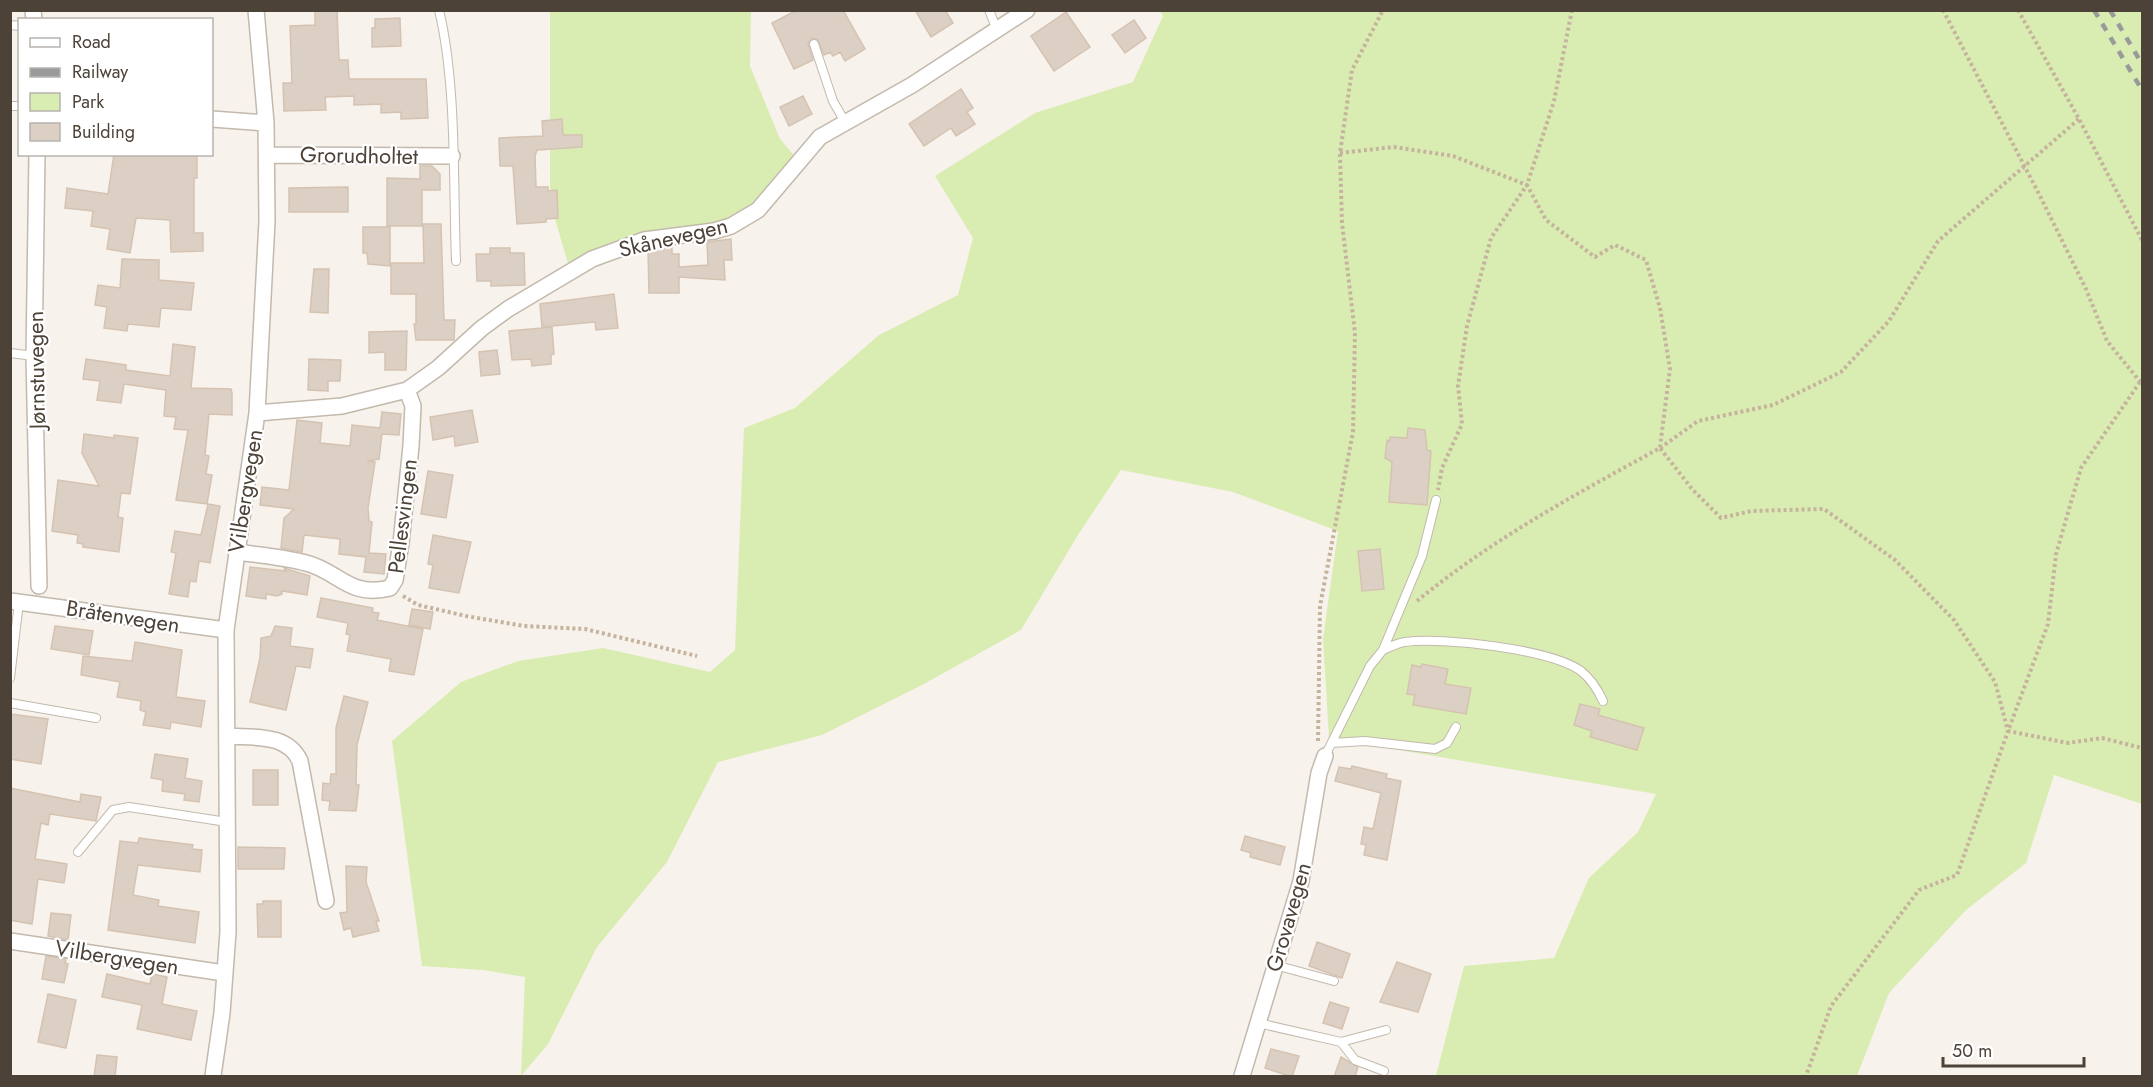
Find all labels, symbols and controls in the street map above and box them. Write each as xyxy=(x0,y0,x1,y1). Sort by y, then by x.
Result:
legend xyxy=(18,18,213,156)
text: Road xyxy=(72,29,111,55)
text: Railway xyxy=(72,59,128,85)
text: Park xyxy=(72,89,104,115)
text: Building xyxy=(72,119,135,145)
street label: Grorudholtet xyxy=(300,138,419,172)
street label: Skånevegen xyxy=(615,209,731,265)
street label: Jørnstuvegen xyxy=(19,311,53,432)
street label: Vilbergvegen xyxy=(219,427,271,555)
street label: Pellesvingen xyxy=(379,457,425,575)
street label: Bråtenvegen xyxy=(64,591,182,641)
street label: Grovavegen xyxy=(1257,859,1319,975)
street label: Vilbergvegen xyxy=(53,931,181,983)
scale bar xyxy=(1943,1030,2084,1068)
text: 50 m xyxy=(1952,1038,1992,1064)

